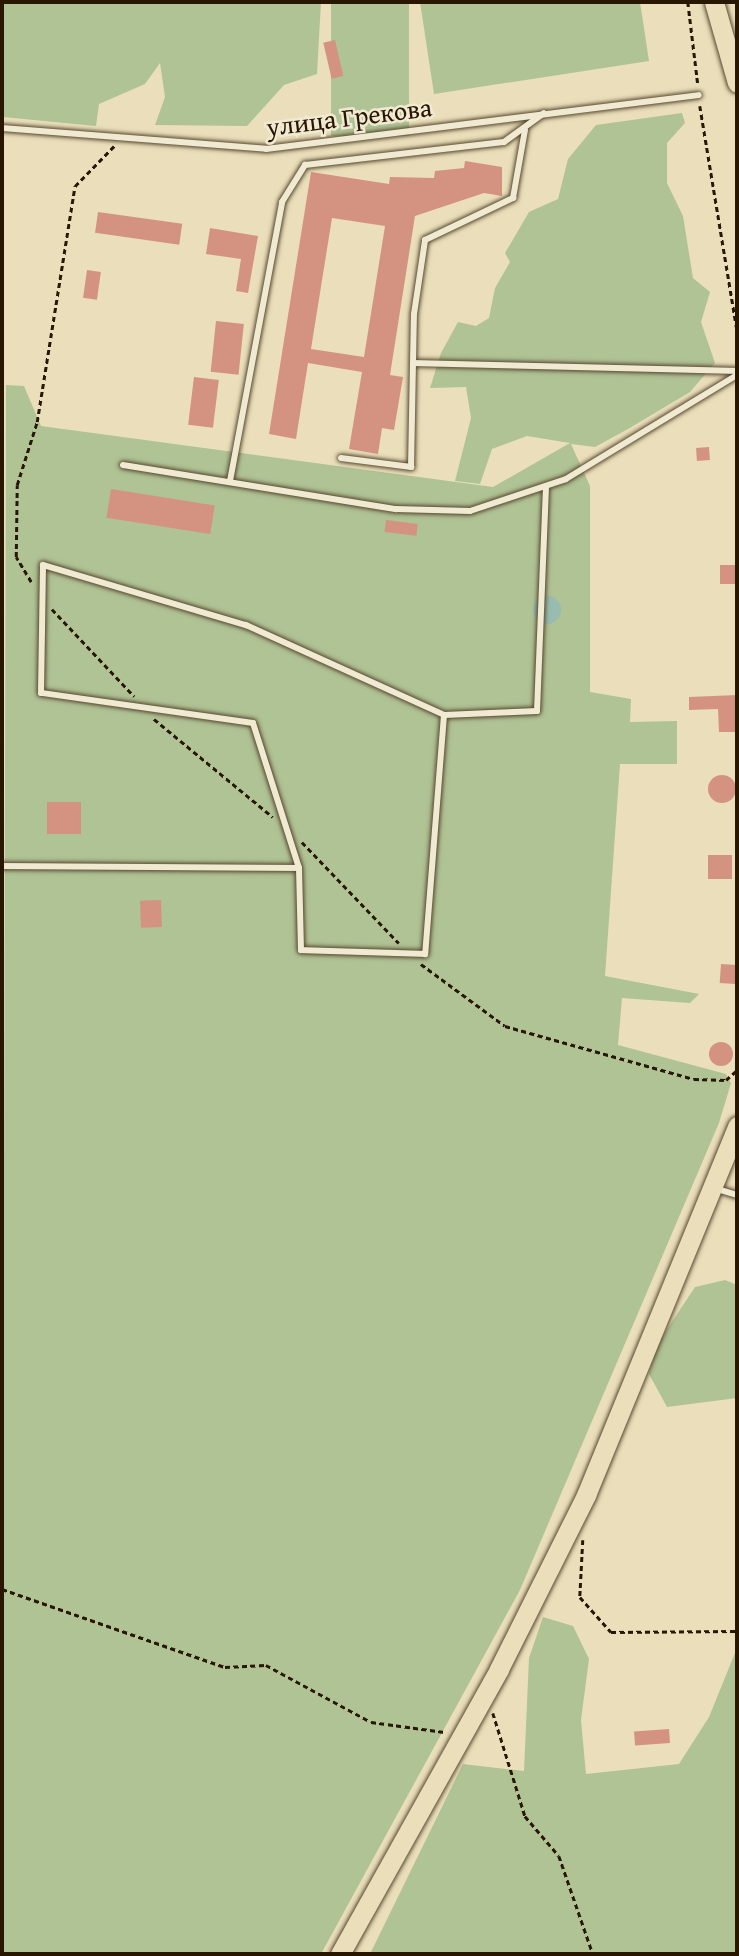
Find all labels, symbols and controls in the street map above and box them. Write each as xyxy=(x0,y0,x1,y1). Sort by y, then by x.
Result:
street label: улица Грекова xyxy=(264,91,434,143)

